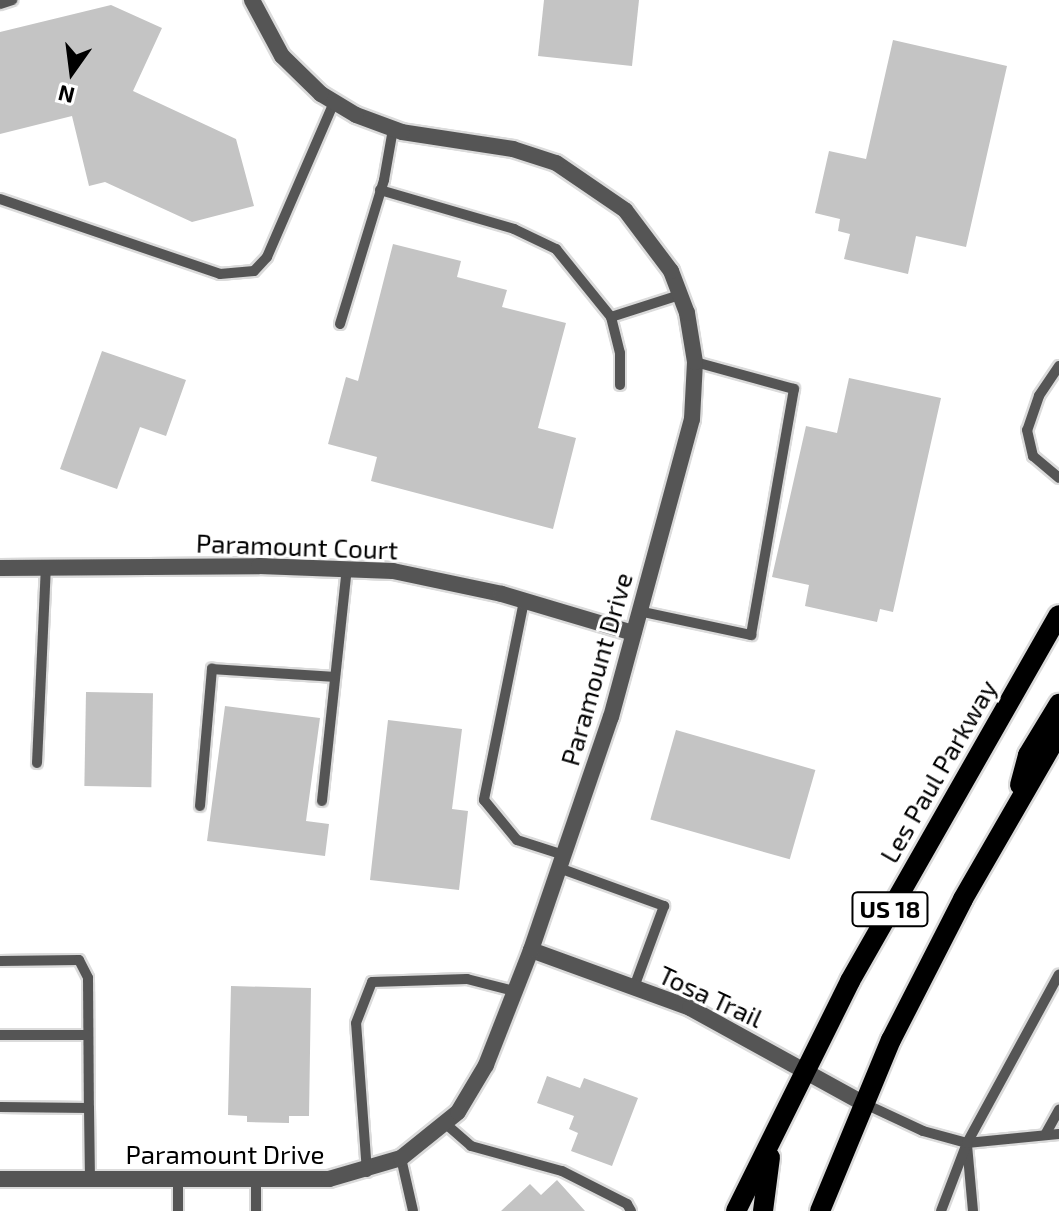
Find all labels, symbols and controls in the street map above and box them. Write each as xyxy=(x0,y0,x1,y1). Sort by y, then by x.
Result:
north arrow xyxy=(32,32,112,112)
text: N xyxy=(55,81,77,110)
street label: Paramount Court xyxy=(195,527,399,565)
street label: Paramount Drive xyxy=(554,569,638,769)
street label: Les Paul Parkway xyxy=(873,674,1003,868)
road number: US 18 xyxy=(850,889,930,929)
street label: Tosa Trail xyxy=(654,958,768,1034)
street label: Paramount Drive xyxy=(125,1138,325,1170)

